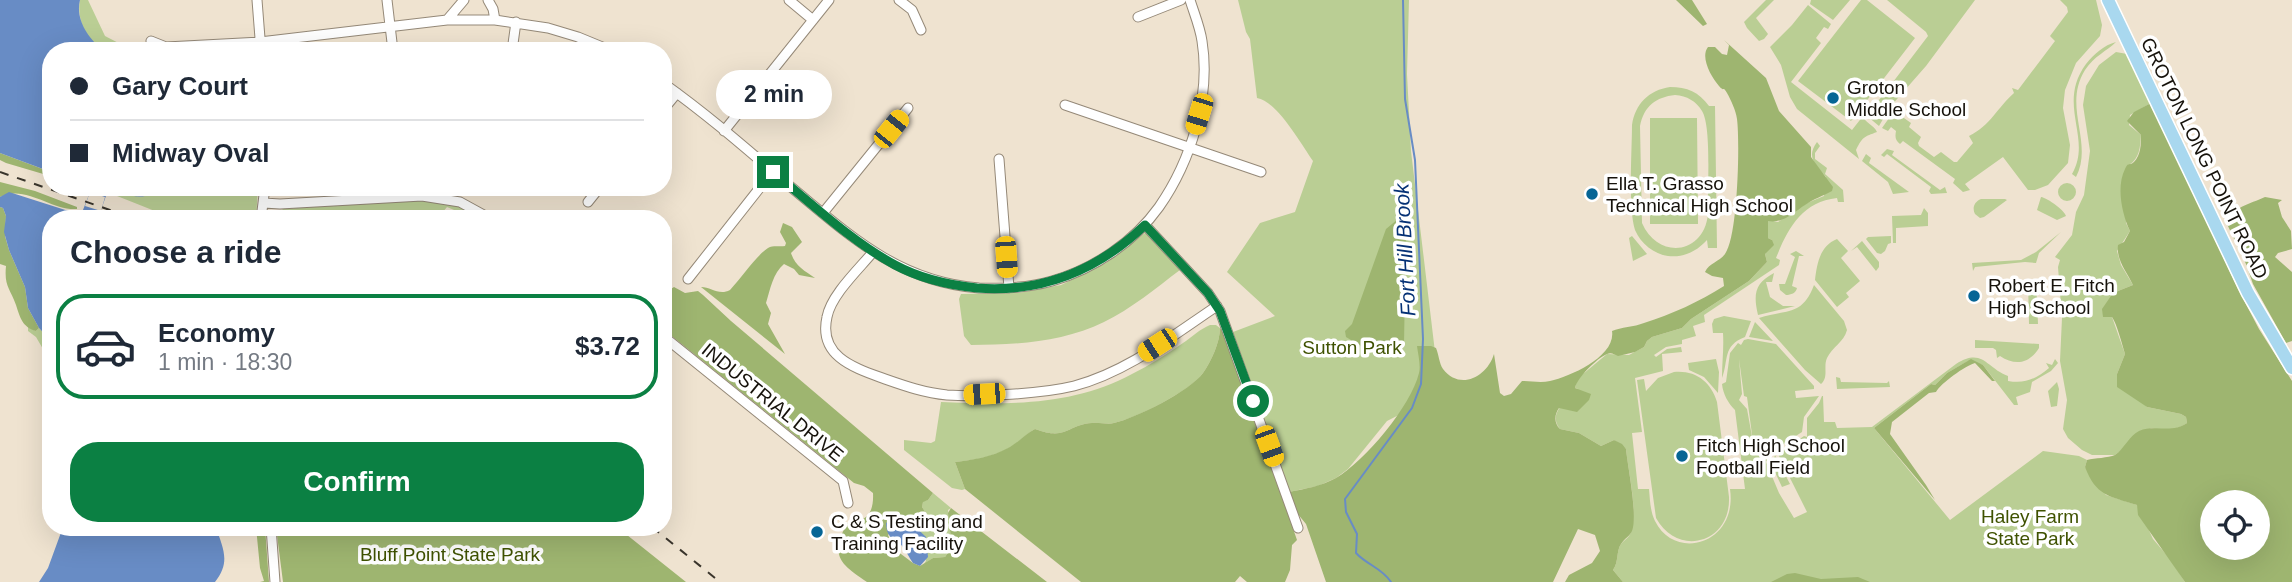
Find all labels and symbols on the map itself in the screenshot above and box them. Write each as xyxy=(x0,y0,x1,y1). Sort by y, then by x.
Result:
street label: GROTON LONG POINT ROAD xyxy=(2137,34,2272,282)
callout: 2 min xyxy=(715,71,831,120)
place label: Groton Middle School xyxy=(1847,77,1966,120)
marker: Groton Middle School xyxy=(1825,90,1841,106)
car xyxy=(1183,91,1216,137)
car xyxy=(870,106,913,152)
route end xyxy=(757,156,789,188)
place label: Ella T. Grasso Technical High School xyxy=(1606,173,1793,216)
water label: Fort Hill Brook xyxy=(1389,182,1419,317)
marker: Ella T. Grasso Technical High School xyxy=(1584,186,1600,202)
car xyxy=(995,235,1018,279)
place label: Robert E. Fitch High School xyxy=(1988,275,2115,318)
marker: Robert E. Fitch High School xyxy=(1966,288,1982,304)
car xyxy=(1134,325,1181,365)
park label: Sutton Park xyxy=(1302,337,1402,358)
street label: INDUSTRIAL DRIVE xyxy=(698,339,848,466)
car xyxy=(963,382,1006,406)
route start xyxy=(1237,385,1269,417)
car xyxy=(1252,423,1287,469)
place label: Fitch High School Football Field xyxy=(1696,435,1845,478)
marker: Fitch High School Football Field xyxy=(1674,448,1690,464)
park label: Haley Farm State Park xyxy=(1981,506,2079,549)
place label: C & S Testing and Training Facility xyxy=(831,511,983,554)
marker: C & S Testing and Training Facility xyxy=(809,524,825,540)
park label: Bluff Point State Park xyxy=(360,544,541,565)

